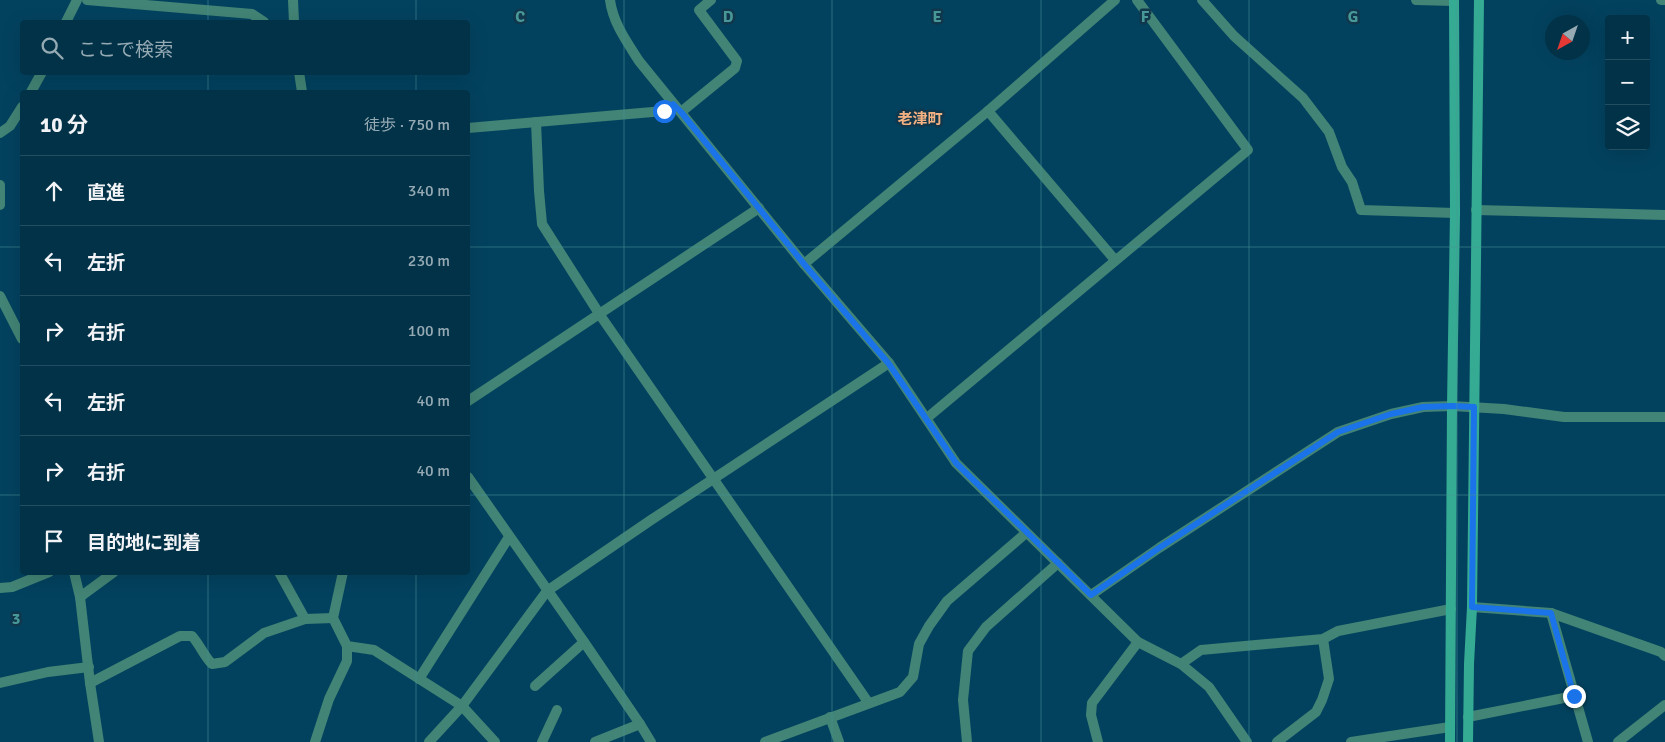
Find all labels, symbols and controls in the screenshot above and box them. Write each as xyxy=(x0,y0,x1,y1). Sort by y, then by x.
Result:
text: C xyxy=(515,7,525,27)
text: D xyxy=(723,7,734,27)
text: E xyxy=(932,7,942,27)
text: F xyxy=(1141,7,1150,27)
text: G xyxy=(1348,7,1358,27)
north arrow xyxy=(1545,15,1590,60)
map controls xyxy=(1605,15,1650,150)
button: + xyxy=(1605,15,1650,60)
search box xyxy=(20,20,470,75)
icon: search xyxy=(38,34,66,62)
text: ここで検索 xyxy=(78,38,173,62)
button: − xyxy=(1605,60,1650,105)
route start xyxy=(653,100,676,123)
button: layers xyxy=(1605,105,1650,150)
district label: 老津町 xyxy=(897,110,943,128)
text: 10 分 xyxy=(40,112,88,138)
text: 徒歩 · 750 m xyxy=(364,115,450,135)
icon: ahead xyxy=(40,177,68,205)
text: 直進 xyxy=(87,181,125,205)
text: 340 m xyxy=(408,181,450,201)
icon: left xyxy=(40,247,68,275)
text: 左折 xyxy=(87,251,125,275)
text: 230 m xyxy=(408,251,450,271)
icon: right xyxy=(40,317,68,345)
text: 右折 xyxy=(87,321,125,345)
text: 100 m xyxy=(408,321,450,341)
icon: left xyxy=(40,387,68,415)
text: 左折 xyxy=(87,391,125,415)
text: 40 m xyxy=(416,391,450,411)
icon: right xyxy=(40,457,68,485)
text: 右折 xyxy=(87,461,125,485)
text: 40 m xyxy=(416,461,450,481)
icon: arrive xyxy=(40,527,68,555)
text: 目的地に到着 xyxy=(87,531,201,555)
text: 3 xyxy=(12,609,20,629)
route end xyxy=(1563,685,1586,708)

